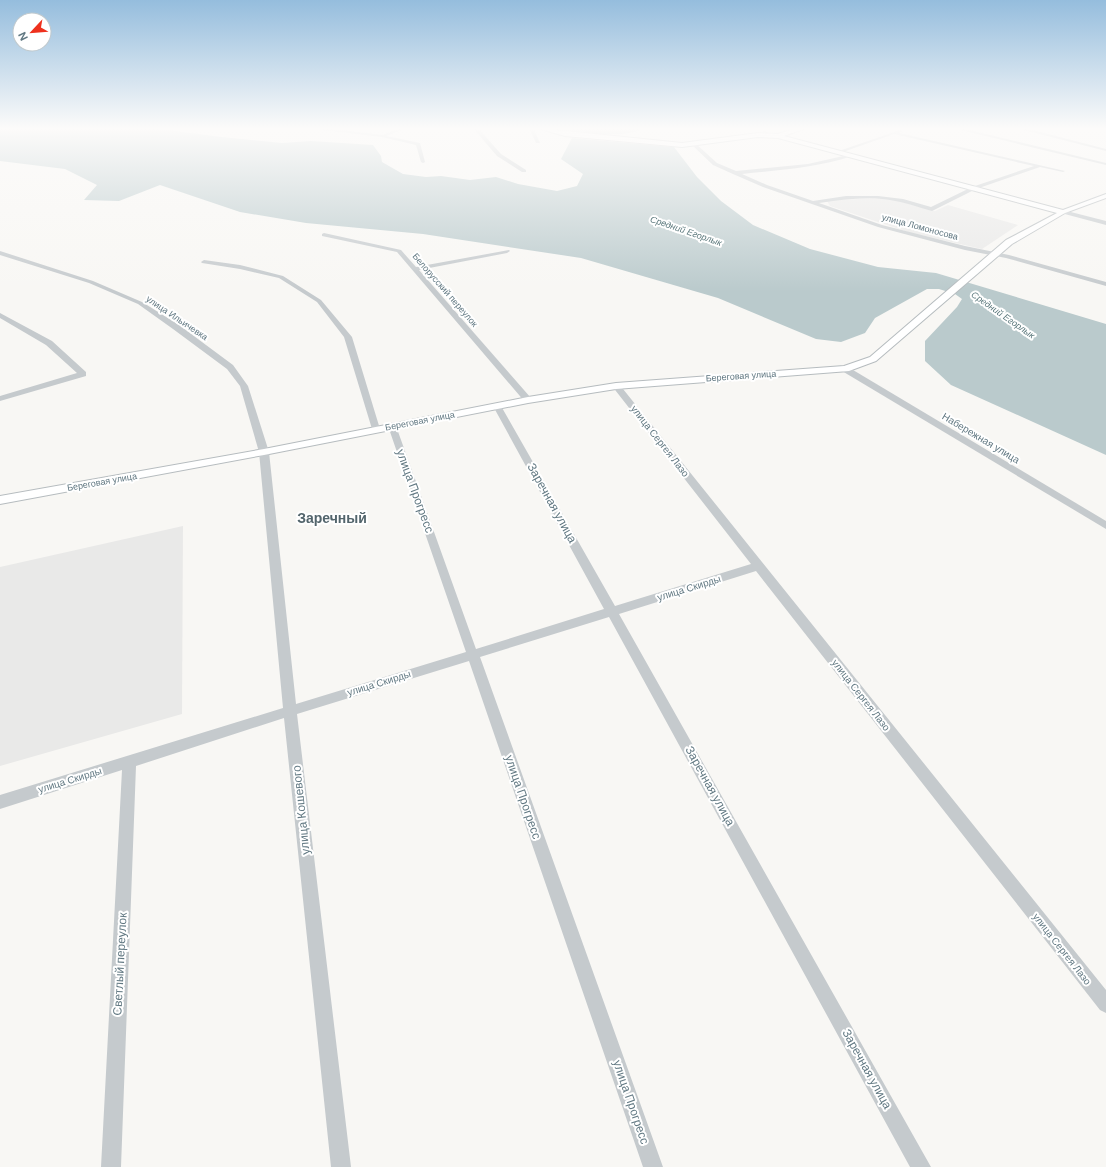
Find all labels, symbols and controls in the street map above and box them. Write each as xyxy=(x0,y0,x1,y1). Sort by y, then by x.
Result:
north arrow xyxy=(12,12,52,52)
text: N xyxy=(15,30,31,43)
street label: улица Ломоносова xyxy=(881,211,959,243)
water label: Средний Егорлык xyxy=(649,213,724,249)
street label: Белорусский переулок xyxy=(410,251,480,329)
water label: Средний Егорлык xyxy=(969,289,1038,342)
street label: улица Ильичевка xyxy=(144,293,210,343)
street label: Береговая улица xyxy=(705,368,777,384)
street label: улица Сергея Лазо xyxy=(628,402,692,480)
street label: Береговая улица xyxy=(384,408,456,434)
street label: Набережная улица xyxy=(940,410,1023,467)
street label: улица Прогресс xyxy=(392,447,438,535)
street label: Заречная улица xyxy=(523,460,581,546)
street label: Береговая улица xyxy=(66,470,138,494)
district label: Заречный xyxy=(297,509,367,527)
street label: улица Скирды xyxy=(656,572,722,604)
street label: улица Сергея Лазо xyxy=(829,656,893,734)
street label: улица Скирды xyxy=(346,667,412,699)
street label: Заречная улица xyxy=(681,743,739,829)
street label: улица Прогресс xyxy=(501,753,545,841)
street label: улица Скирды xyxy=(37,764,103,796)
street label: улица Кошевого xyxy=(288,764,314,856)
street label: улица Сергея Лазо xyxy=(1030,910,1094,988)
street label: Светлый переулок xyxy=(109,911,131,1016)
street label: Заречная улица xyxy=(838,1026,896,1112)
street label: улица Прогресс xyxy=(609,1058,653,1146)

